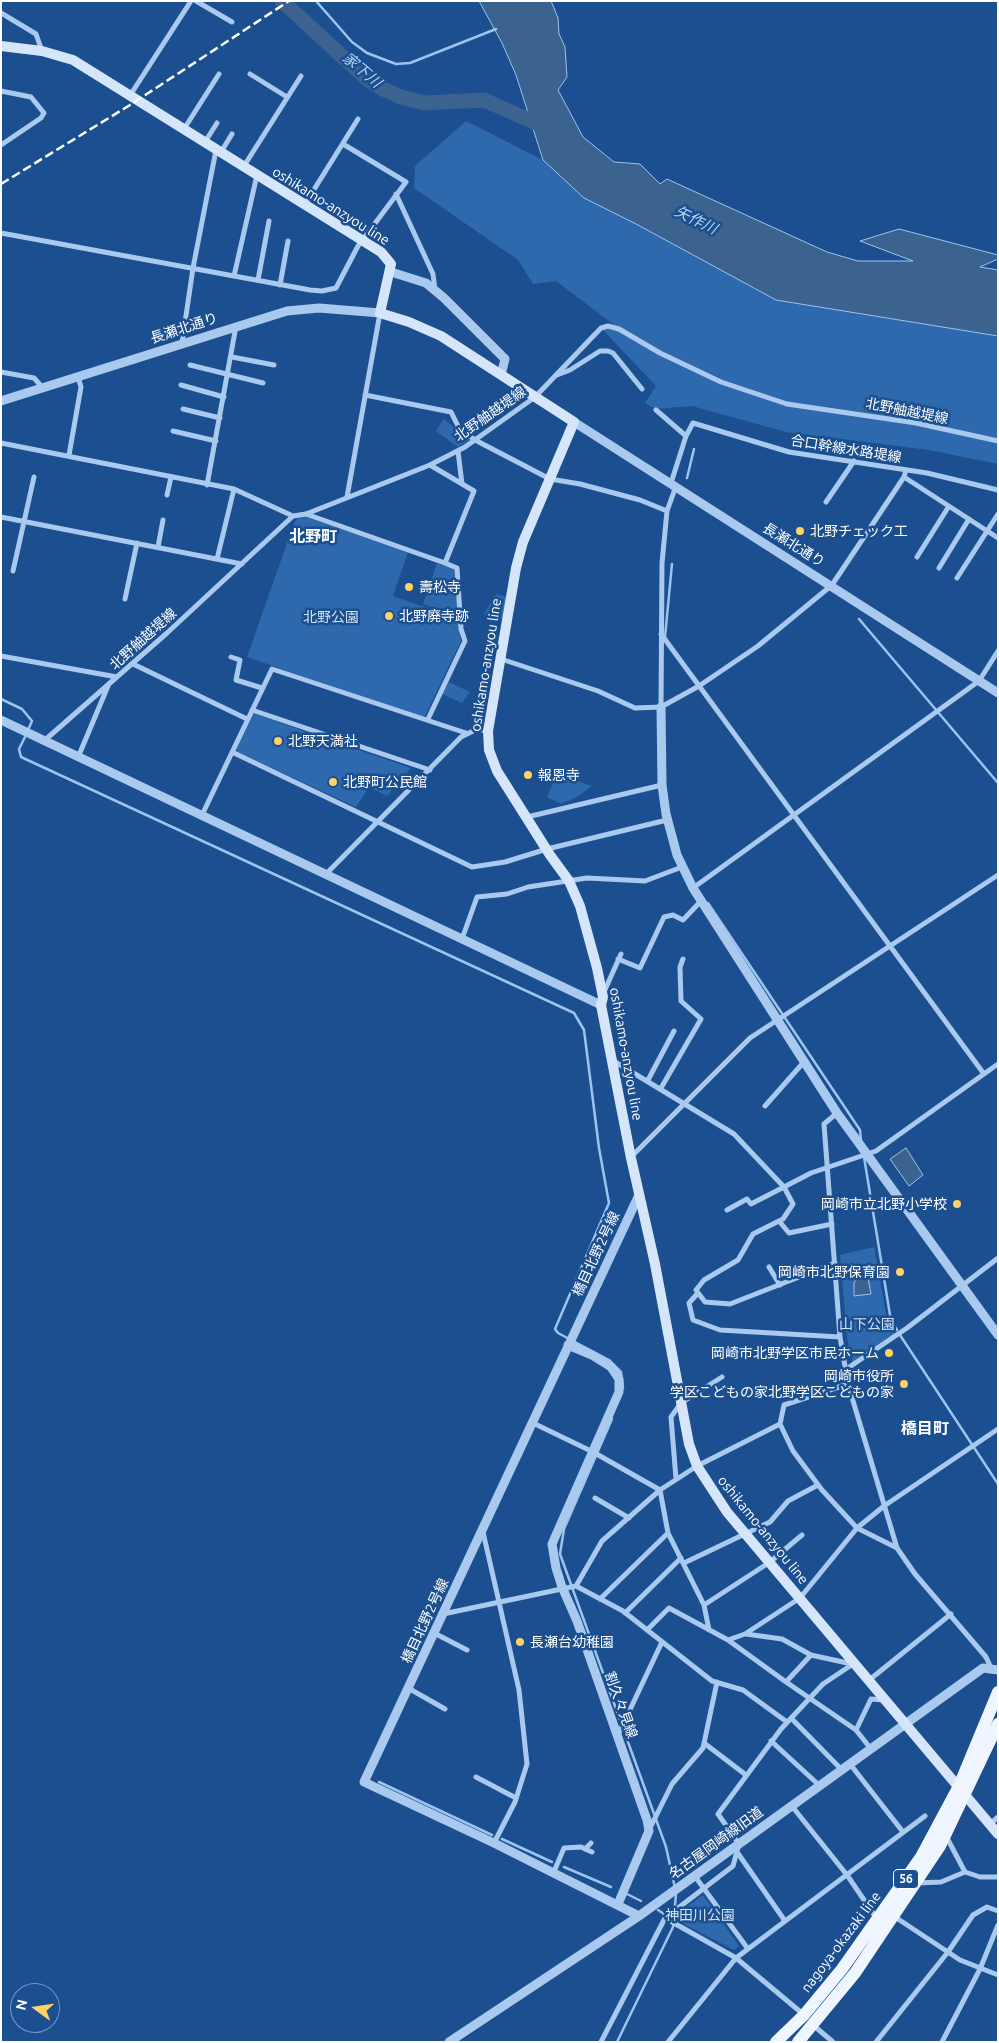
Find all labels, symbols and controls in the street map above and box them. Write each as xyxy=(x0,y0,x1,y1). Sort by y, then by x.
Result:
water label: 家下川 xyxy=(339,49,385,91)
street label: oshikamo-anzyou line xyxy=(269,163,393,249)
water label: 矢作川 xyxy=(672,202,720,238)
street label: 長瀬北通り xyxy=(148,309,220,347)
street label: 北野舳越堤線 xyxy=(451,383,529,445)
street label: 北野舳越堤線 xyxy=(864,395,950,427)
street label: 合口幹線水路堤線 xyxy=(789,432,903,466)
street label: 長瀬北通り xyxy=(760,519,828,571)
place label: 北野チェック工 xyxy=(810,523,908,539)
marker: 北野チェック工 xyxy=(794,525,806,537)
district label: 北野町 xyxy=(289,527,337,547)
place label: 壽松寺 xyxy=(419,579,461,595)
marker: 壽松寺 xyxy=(403,581,415,593)
street label: oshikamo-anzyou line xyxy=(467,597,505,733)
street label: 北野舳越堤線 xyxy=(106,605,180,673)
place label: 北野廃寺跡 xyxy=(399,608,469,624)
park label: 北野公園 xyxy=(303,609,359,625)
marker: 北野廃寺跡 xyxy=(383,610,395,622)
place label: 北野天満社 xyxy=(288,733,358,749)
marker: 北野天満社 xyxy=(272,735,284,747)
place label: 報恩寺 xyxy=(538,767,580,783)
marker: 報恩寺 xyxy=(522,769,534,781)
place label: 北野町公民館 xyxy=(343,774,427,790)
marker: 北野町公民館 xyxy=(327,776,339,788)
street label: oshikamo-anzyou line xyxy=(606,986,646,1122)
place label: 岡崎市立北野小学校 xyxy=(821,1196,947,1212)
marker: 岡崎市立北野小学校 xyxy=(951,1198,963,1210)
street label: 橋目北野2号線 xyxy=(569,1209,623,1299)
place label: 岡崎市北野保育園 xyxy=(778,1264,890,1280)
marker: 岡崎市北野保育園 xyxy=(894,1266,906,1278)
park label: 山下公園 xyxy=(839,1316,895,1332)
place label: 岡崎市北野学区市民ホーム xyxy=(711,1345,879,1361)
marker: 岡崎市北野学区市民ホーム xyxy=(883,1347,895,1359)
place label: 岡崎市役所 学区こどもの家北野学区こどもの家 xyxy=(670,1368,894,1400)
marker: 岡崎市役所 学区こどもの家北野学区こどもの家 xyxy=(898,1378,910,1390)
district label: 橋目町 xyxy=(901,1419,949,1439)
street label: oshikamo-anzyou line xyxy=(714,1472,812,1588)
street label: 橋目北野2号線 xyxy=(398,1576,452,1666)
place label: 長瀬台幼稚園 xyxy=(530,1634,614,1650)
marker: 長瀬台幼稚園 xyxy=(514,1636,526,1648)
street label: 割久々見線 xyxy=(601,1669,641,1741)
street label: 名古屋岡崎線旧道 xyxy=(666,1803,766,1883)
road number: 56 xyxy=(894,1870,918,1888)
street label: nagoya-okazaki line xyxy=(798,1888,884,1996)
park label: 神田川公園 xyxy=(665,1907,735,1923)
north arrow xyxy=(10,1983,60,2033)
text: N xyxy=(12,1998,30,2012)

